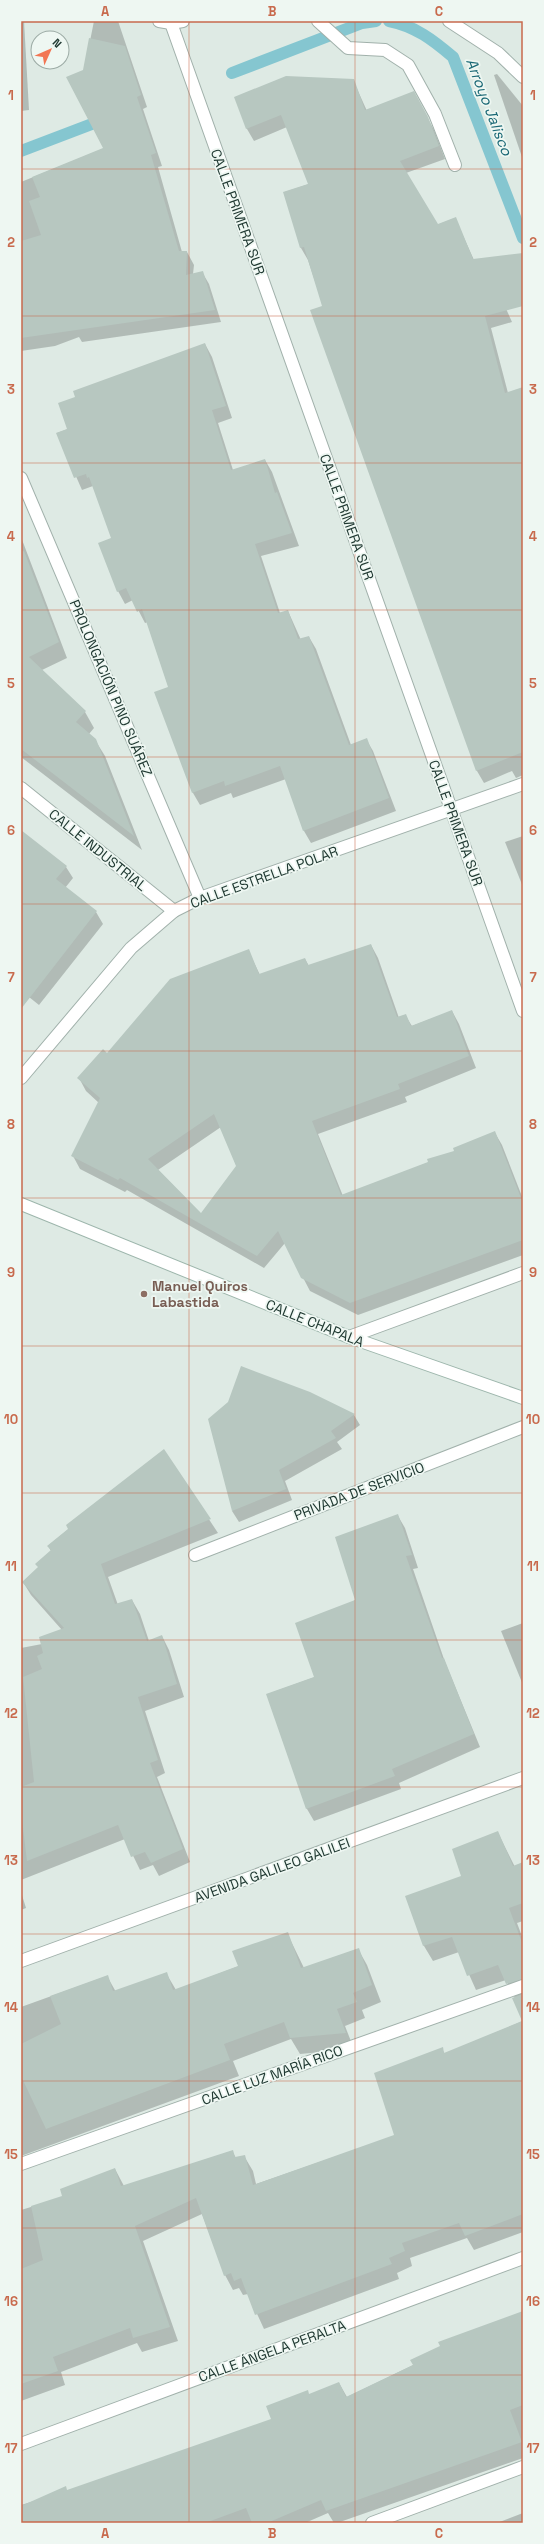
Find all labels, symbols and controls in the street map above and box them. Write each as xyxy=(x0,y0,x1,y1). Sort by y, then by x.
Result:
text: A xyxy=(101,3,110,20)
text: B xyxy=(268,3,277,20)
text: C xyxy=(435,3,443,20)
north arrow xyxy=(30,30,70,70)
text: N xyxy=(50,35,65,50)
water label: Arroyo Jalisco xyxy=(462,55,517,159)
text: 1 xyxy=(8,87,14,104)
text: 1 xyxy=(530,87,536,104)
street label: CALLE PRIMERA SUR xyxy=(207,146,269,278)
text: 2 xyxy=(7,234,15,251)
text: 2 xyxy=(529,234,537,251)
text: 3 xyxy=(7,381,15,398)
text: 3 xyxy=(529,381,537,398)
street label: CALLE PRIMERA SUR xyxy=(316,451,378,583)
text: 4 xyxy=(7,528,15,545)
text: 4 xyxy=(529,528,537,545)
street label: PROLONGACIÓN PINO SUÁREZ xyxy=(65,597,157,779)
text: 5 xyxy=(7,675,15,692)
text: 5 xyxy=(529,675,537,692)
street label: CALLE PRIMERA SUR xyxy=(425,757,487,889)
street label: CALLE INDUSTRIAL xyxy=(45,805,151,895)
text: 6 xyxy=(7,822,15,839)
text: 6 xyxy=(529,822,537,839)
street label: CALLE ESTRELLA POLAR xyxy=(188,842,341,912)
text: 7 xyxy=(7,969,15,986)
text: 7 xyxy=(529,969,537,986)
text: 8 xyxy=(7,1116,15,1133)
text: 8 xyxy=(529,1116,537,1133)
text: 9 xyxy=(7,1264,15,1281)
text: 9 xyxy=(529,1264,537,1281)
place label: Manuel Quiros Labastida xyxy=(152,1277,248,1311)
marker: Manuel Quiros Labastida xyxy=(139,1289,149,1299)
street label: CALLE CHAPALA xyxy=(263,1295,367,1351)
text: 10 xyxy=(4,1411,18,1428)
text: 10 xyxy=(526,1411,540,1428)
street label: PRIVADA DE SERVICIO xyxy=(291,1458,427,1524)
text: 11 xyxy=(5,1558,17,1575)
text: 11 xyxy=(527,1558,539,1575)
text: 12 xyxy=(4,1705,18,1722)
text: 12 xyxy=(526,1705,540,1722)
street label: AVENIDA GALILEO GALILEI xyxy=(192,1833,352,1907)
text: 13 xyxy=(4,1852,18,1869)
text: 13 xyxy=(526,1852,540,1869)
text: 14 xyxy=(4,1999,18,2016)
text: 14 xyxy=(526,1999,540,2016)
street label: CALLE LUZ MARÍA RICO xyxy=(199,2041,345,2109)
text: 15 xyxy=(4,2146,18,2163)
text: 15 xyxy=(526,2146,540,2163)
text: 16 xyxy=(4,2293,18,2310)
text: 16 xyxy=(526,2293,540,2310)
street label: CALLE ÁNGELA PERALTA xyxy=(196,2316,348,2386)
text: 17 xyxy=(4,2440,18,2457)
text: 17 xyxy=(526,2440,540,2457)
text: A xyxy=(101,2525,110,2542)
text: B xyxy=(268,2525,277,2542)
text: C xyxy=(435,2525,443,2542)

